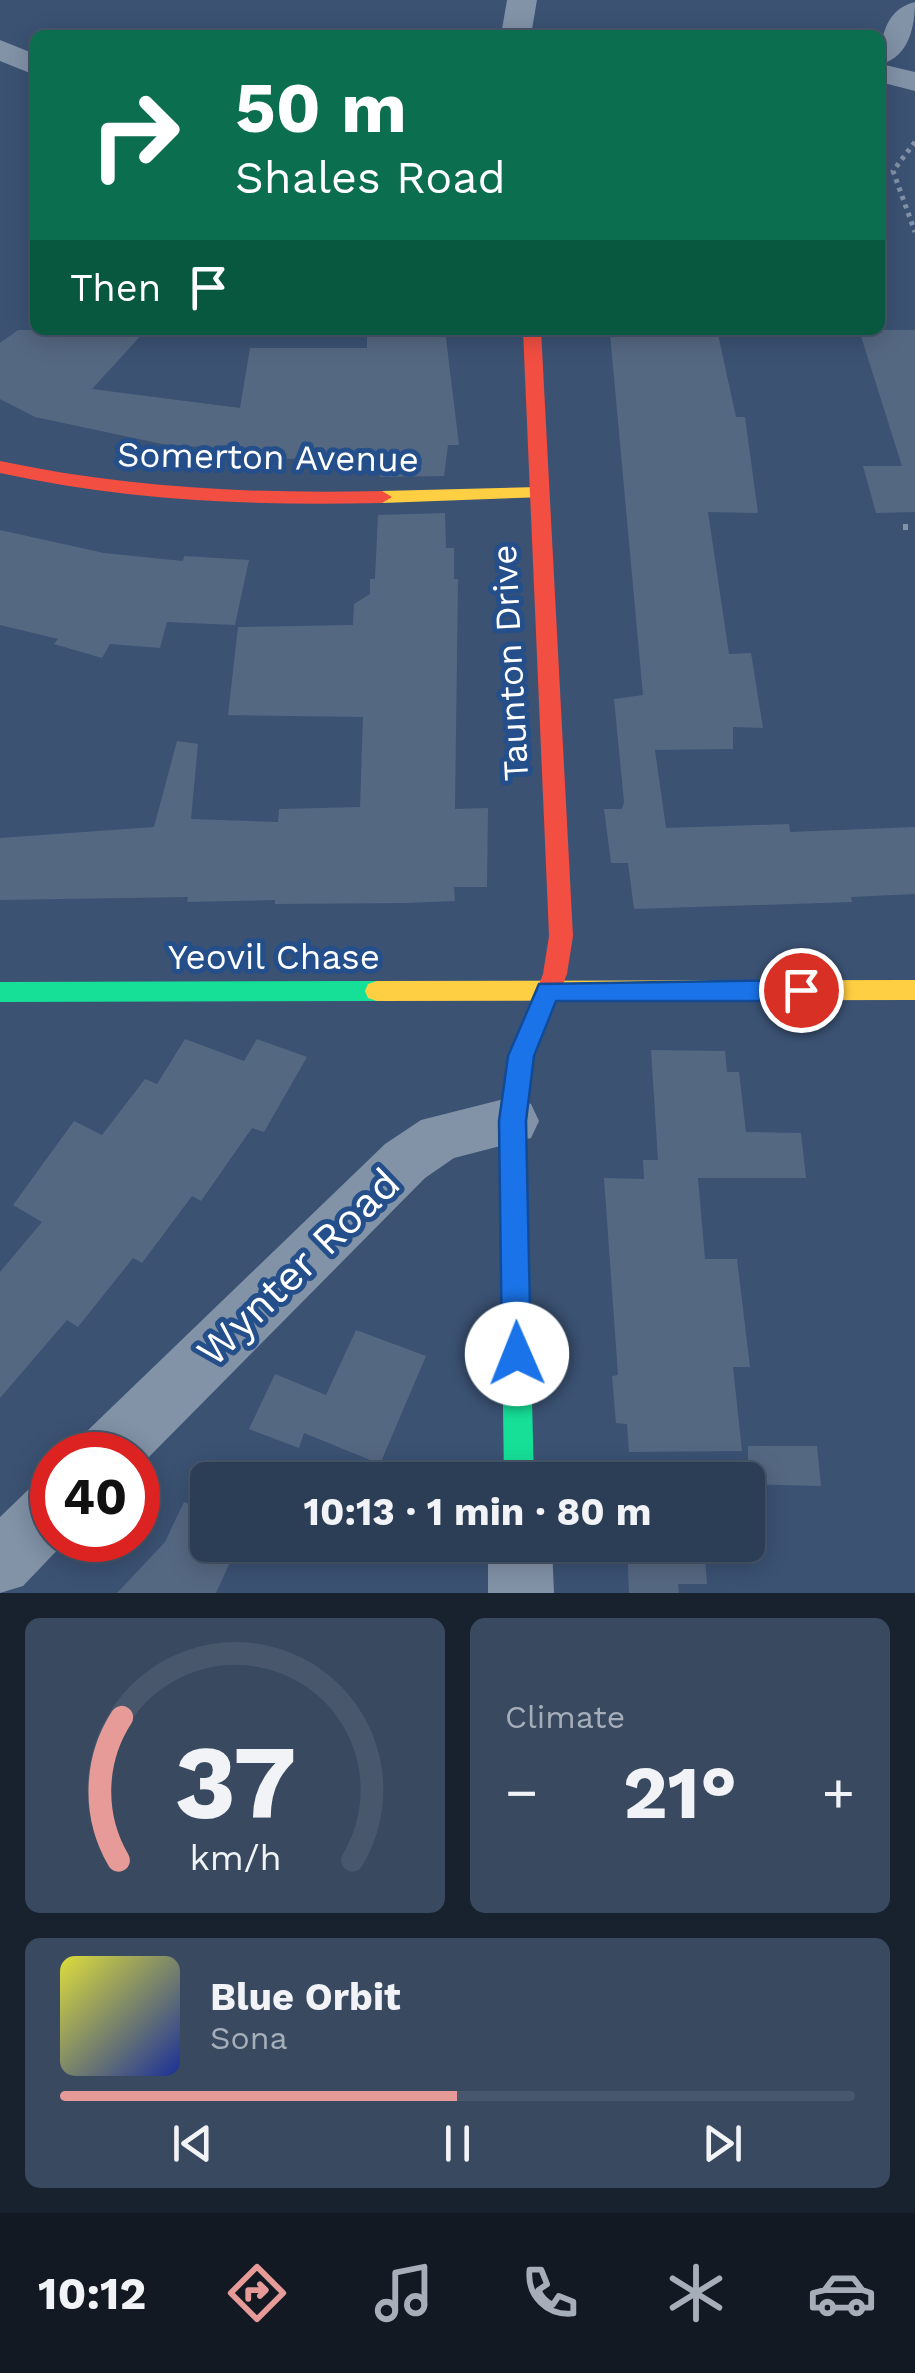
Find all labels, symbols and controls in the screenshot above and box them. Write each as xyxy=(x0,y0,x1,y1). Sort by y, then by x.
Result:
text: 50 m xyxy=(235,67,407,149)
icon: right xyxy=(70,70,200,200)
text: Shales Road xyxy=(235,151,506,204)
icon: arrive xyxy=(181,260,236,315)
text: Then xyxy=(70,266,161,310)
street label: Somerton Avenue xyxy=(117,433,419,481)
street label: Taunton Drive xyxy=(483,544,537,782)
street label: Yeovil Chase xyxy=(168,936,380,978)
pin xyxy=(759,948,844,1033)
icon: arrive xyxy=(774,963,829,1018)
street label: Wynter Road xyxy=(187,1158,409,1376)
position arrow xyxy=(465,1302,569,1406)
speed limit sign: 40 xyxy=(30,1432,160,1562)
text: 10:13 · 1 min · 80 m xyxy=(304,1490,651,1534)
text: Climate xyxy=(505,1698,625,1736)
text: 37 xyxy=(174,1721,296,1843)
text: 21° xyxy=(623,1748,737,1836)
text: − xyxy=(505,1760,538,1824)
text: + xyxy=(822,1760,855,1824)
text: km/h xyxy=(189,1837,281,1879)
text: Blue Orbit xyxy=(210,1975,401,2019)
text: Sona xyxy=(210,2019,288,2057)
icon: previous xyxy=(165,2116,220,2171)
icon: pause xyxy=(430,2116,485,2171)
icon: next xyxy=(695,2116,750,2171)
icon: directions xyxy=(222,2258,292,2328)
icon: music xyxy=(369,2258,439,2328)
icon: phone xyxy=(515,2258,585,2328)
icon: climate xyxy=(661,2258,731,2328)
icon: car xyxy=(807,2258,877,2328)
text: 10:12 xyxy=(38,2267,146,2320)

